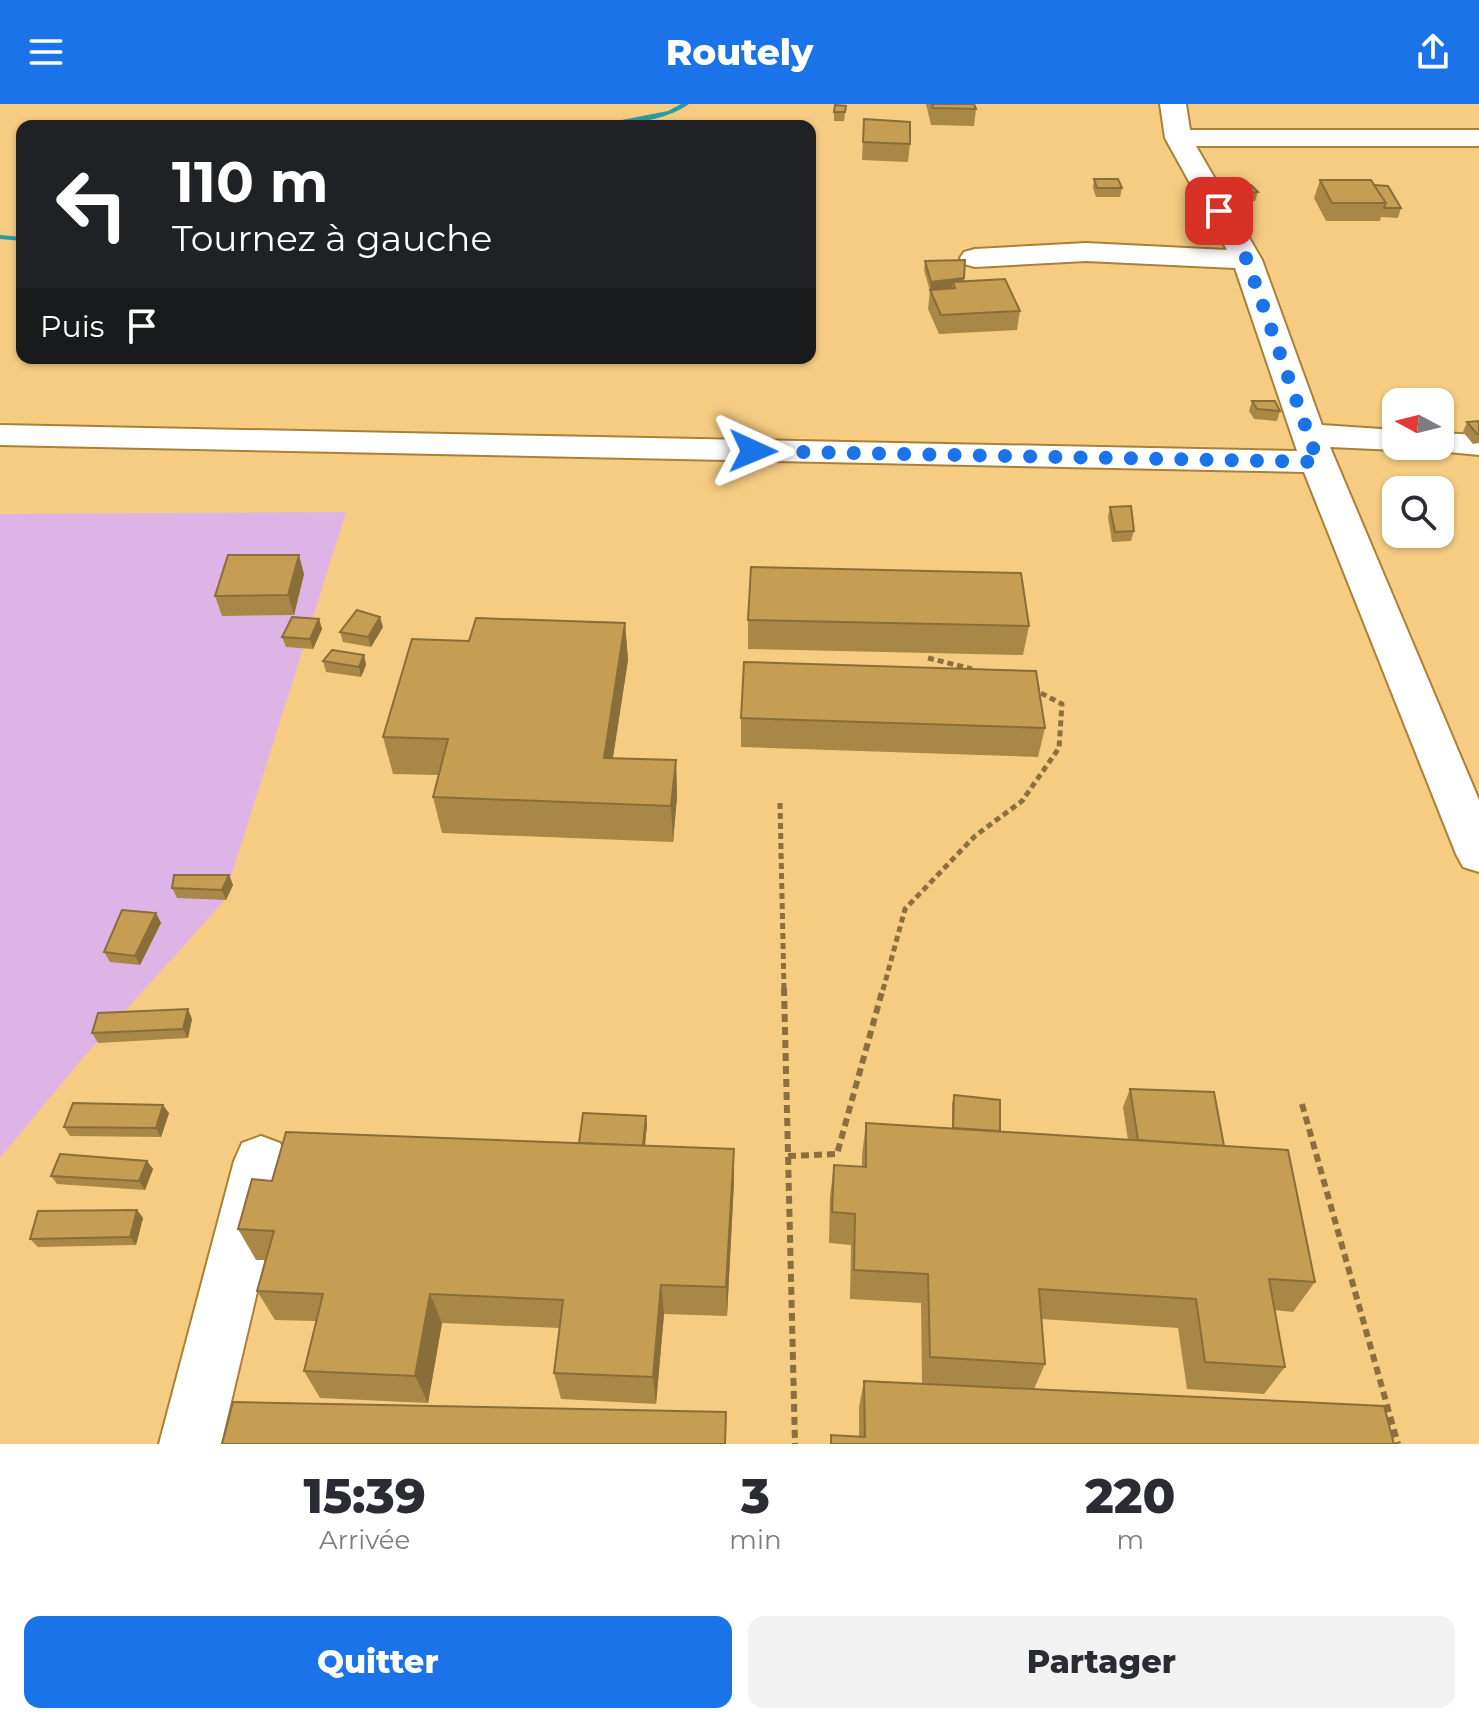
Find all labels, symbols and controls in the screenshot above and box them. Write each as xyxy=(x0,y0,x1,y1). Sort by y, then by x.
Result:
icon: menu xyxy=(24,30,68,74)
text: Routely xyxy=(666,30,813,74)
icon: share xyxy=(1411,30,1455,74)
text: 110 m xyxy=(172,148,329,216)
icon: left xyxy=(40,152,144,256)
pin xyxy=(1185,177,1253,245)
icon: arrive xyxy=(1197,189,1241,233)
text: Tournez à gauche xyxy=(172,216,492,260)
icon: arrive xyxy=(120,304,164,348)
text: Puis xyxy=(40,308,104,345)
north arrow xyxy=(1382,388,1454,460)
map controls xyxy=(1382,388,1454,548)
position arrow xyxy=(711,409,795,493)
button: search xyxy=(1382,476,1454,548)
text: 15:39 xyxy=(304,1467,426,1525)
text: 3 xyxy=(741,1467,770,1525)
text: 220 xyxy=(1085,1467,1175,1525)
text: Arrivée xyxy=(319,1524,410,1556)
text: min xyxy=(729,1524,782,1556)
text: m xyxy=(1116,1524,1144,1556)
button: Quitter xyxy=(24,1616,732,1708)
button: Partager xyxy=(748,1616,1455,1708)

